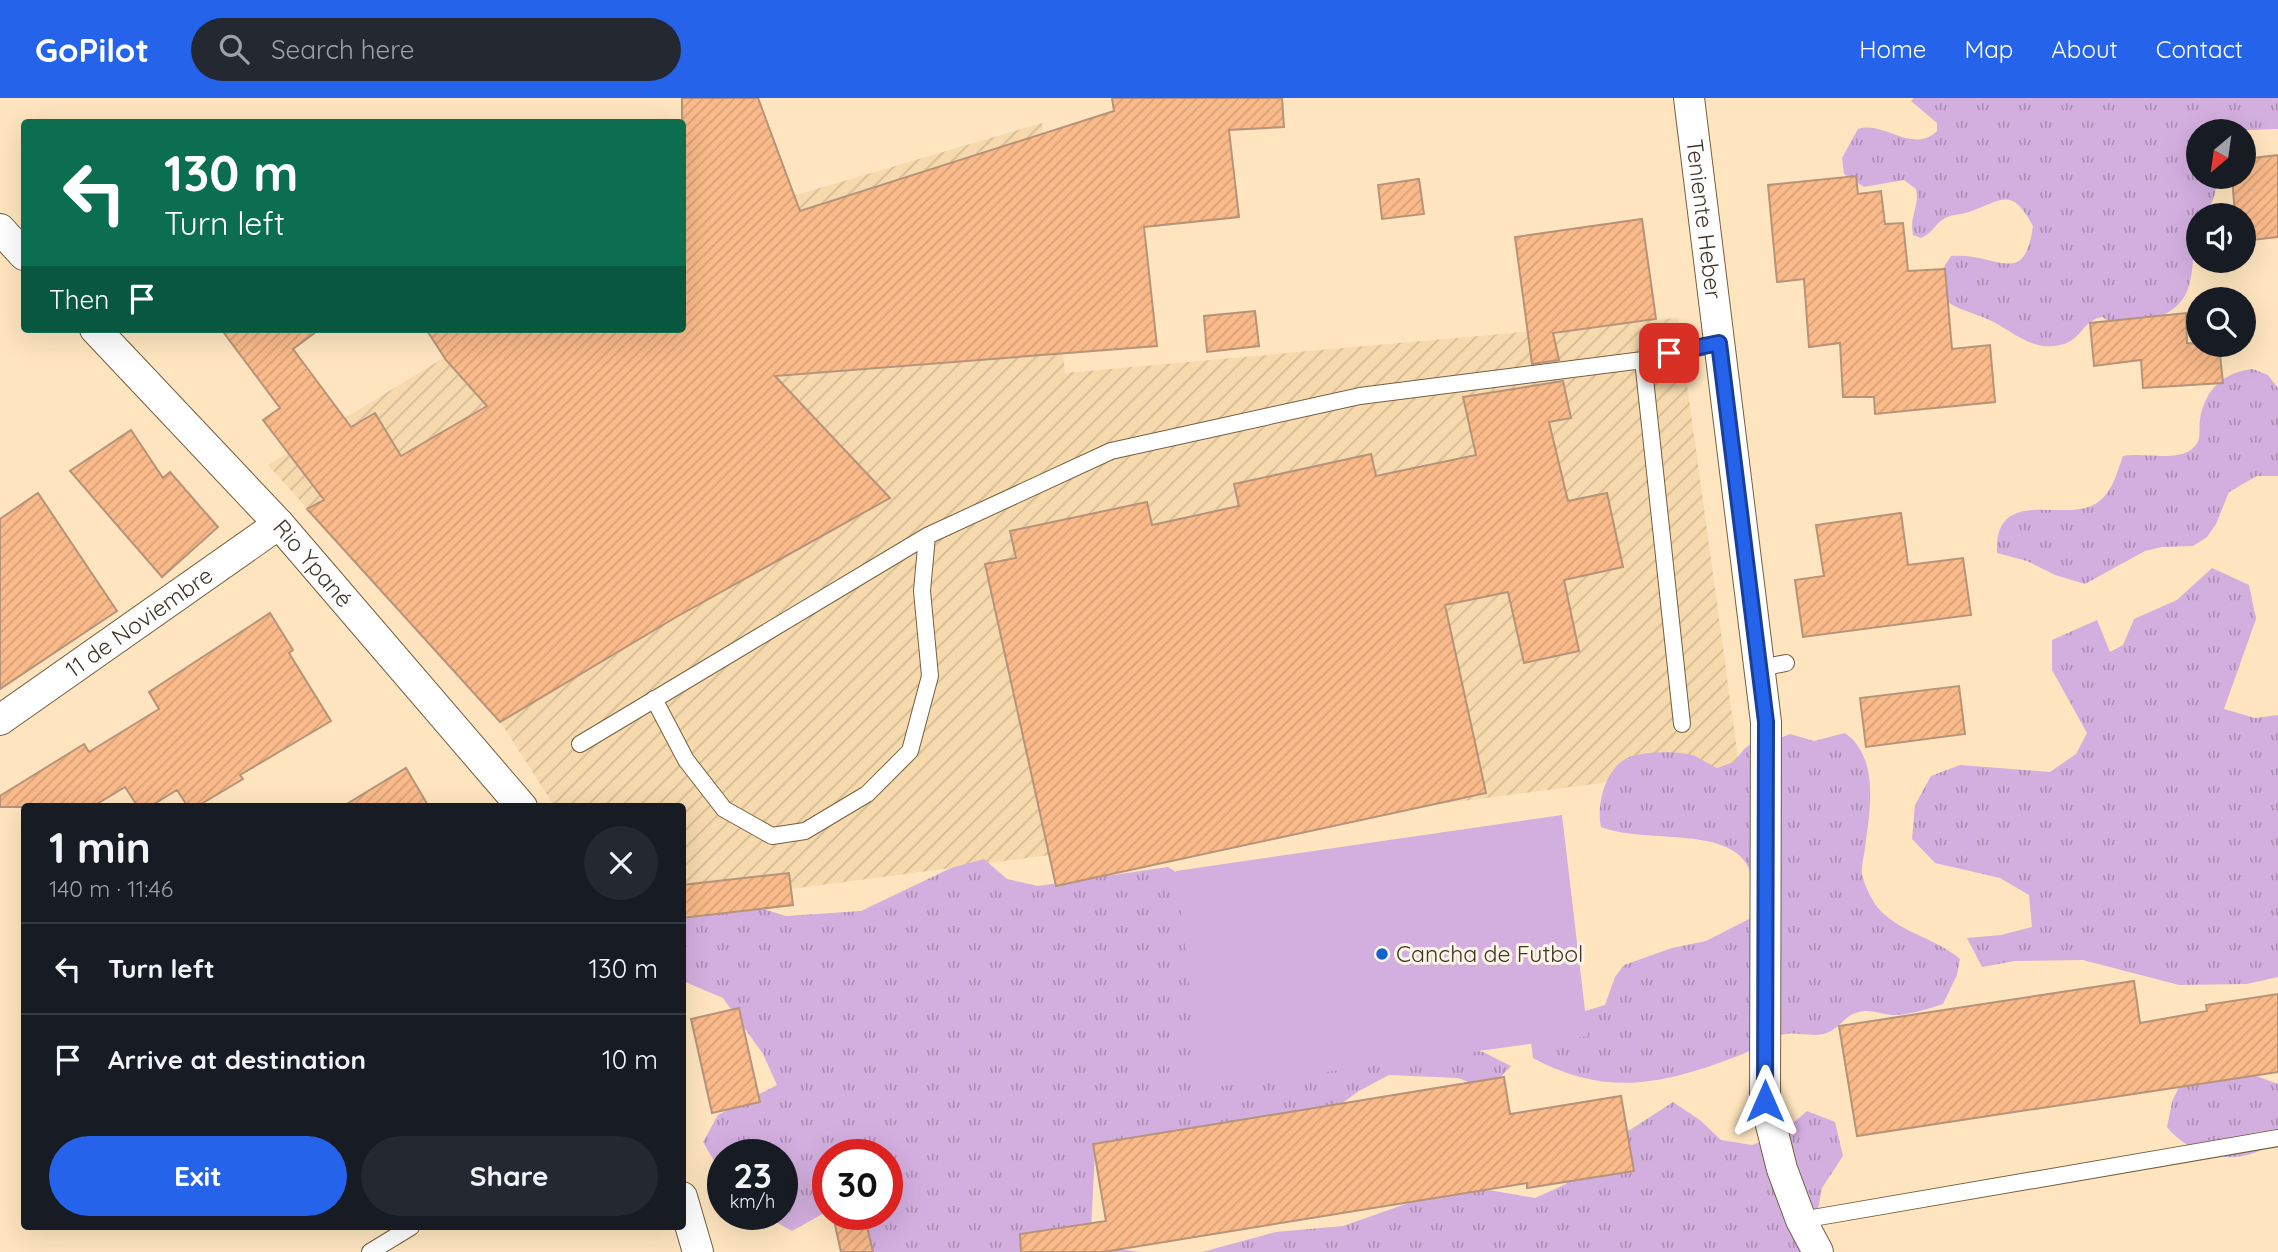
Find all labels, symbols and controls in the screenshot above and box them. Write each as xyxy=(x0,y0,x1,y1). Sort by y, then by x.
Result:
search box xyxy=(191,18,681,81)
text: GoPilot xyxy=(35,29,149,70)
icon: search xyxy=(215,30,253,68)
text: Search here xyxy=(271,33,414,66)
text: Home xyxy=(1859,34,1926,64)
text: Map xyxy=(1964,34,2013,64)
text: About xyxy=(2051,34,2118,64)
text: Contact xyxy=(2156,34,2243,64)
north arrow xyxy=(2186,119,2256,189)
map controls xyxy=(2186,119,2256,357)
street label: Teniente Heber xyxy=(1680,137,1729,301)
text: 130 m xyxy=(164,142,298,203)
icon: left xyxy=(49,147,140,238)
text: Turn left xyxy=(164,203,285,243)
button: sound xyxy=(2186,203,2256,273)
icon: arrive xyxy=(123,280,161,318)
text: Then xyxy=(49,283,109,316)
button: search xyxy=(2186,287,2256,357)
pin xyxy=(1639,323,1699,383)
icon: arrive xyxy=(1650,334,1688,372)
street label: Rio Ypané xyxy=(267,513,359,613)
street label: 11 de Noviembre xyxy=(60,560,218,684)
text: 1 min xyxy=(49,821,151,874)
button: close xyxy=(584,826,658,900)
text: 140 m · 11:46 xyxy=(49,874,173,903)
place label: Cancha de Futbol xyxy=(1396,939,1583,968)
marker: Cancha de Futbol xyxy=(1374,946,1390,962)
icon: left xyxy=(49,950,87,988)
text: Turn left xyxy=(108,952,215,985)
text: 130 m xyxy=(588,952,658,985)
icon: arrive xyxy=(49,1041,87,1079)
text: Arrive at destination xyxy=(108,1043,366,1076)
text: 10 m xyxy=(602,1043,658,1076)
position arrow xyxy=(1728,1064,1802,1138)
button: Exit xyxy=(49,1136,347,1216)
button: Share xyxy=(361,1136,658,1216)
speed limit sign: 30 xyxy=(812,1139,903,1230)
text: 23 xyxy=(733,1153,772,1197)
text: km/h xyxy=(730,1190,775,1213)

